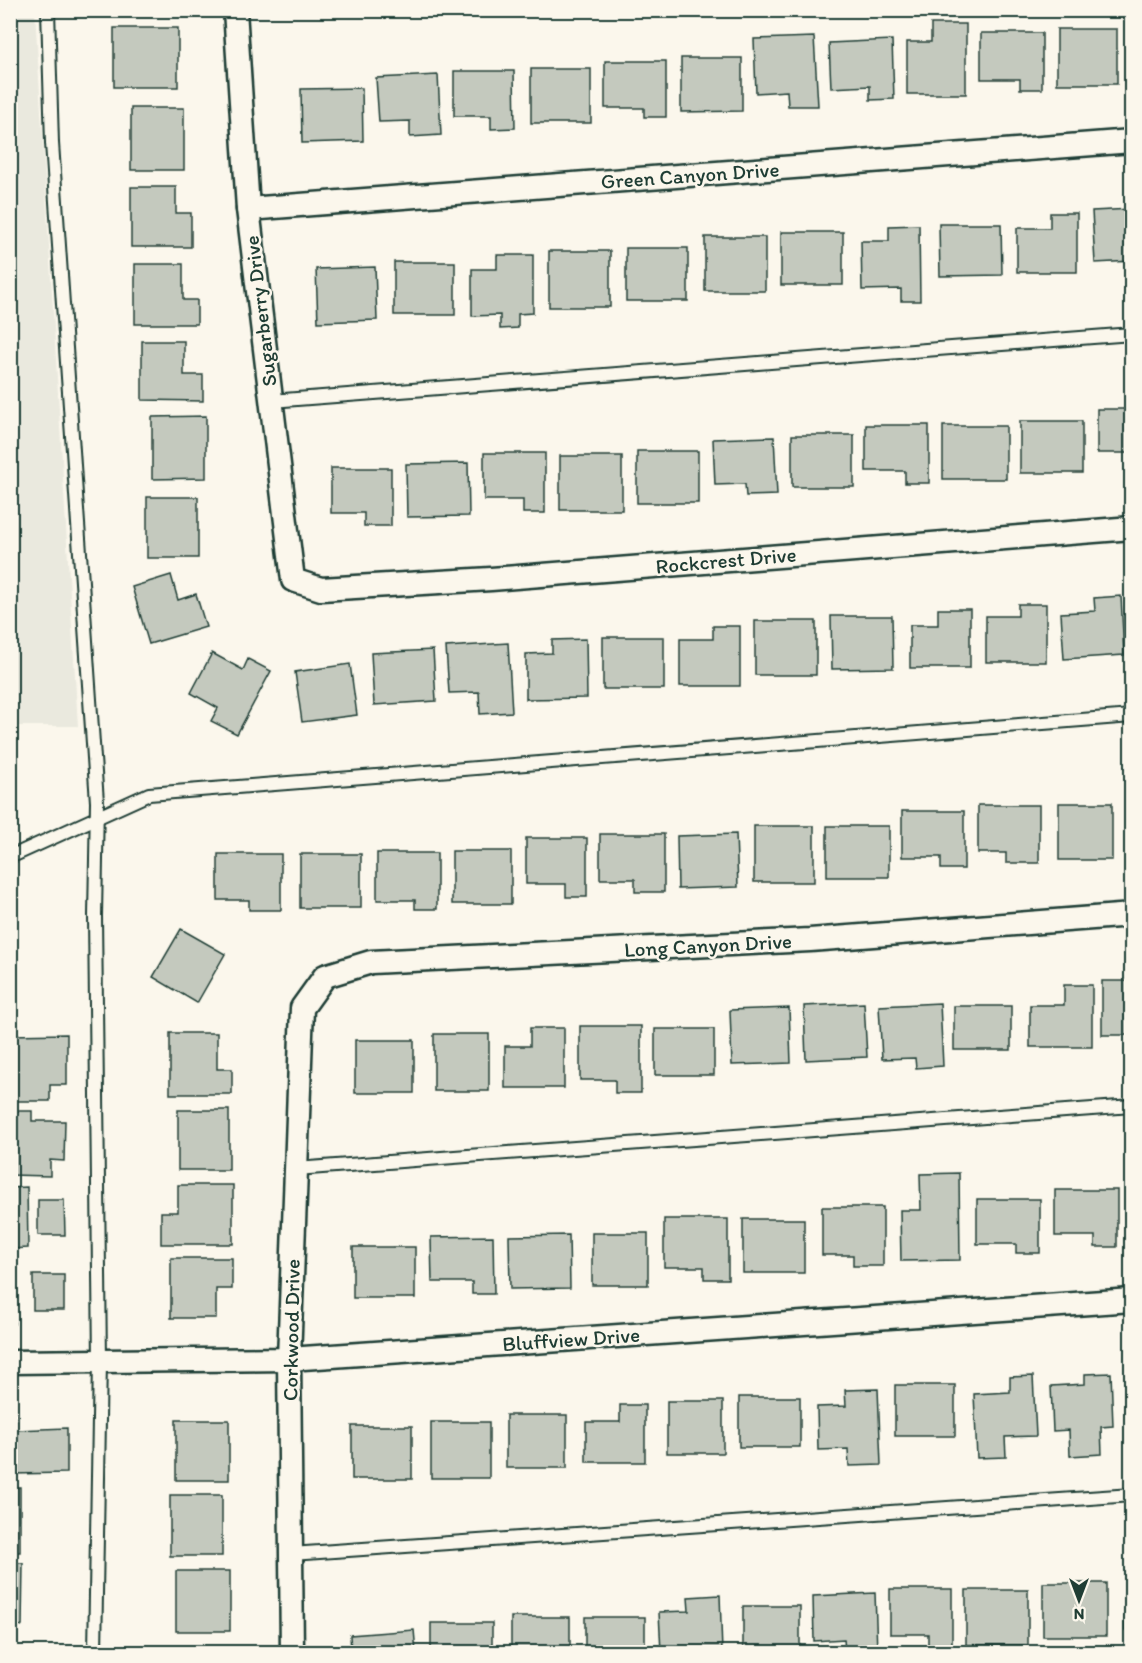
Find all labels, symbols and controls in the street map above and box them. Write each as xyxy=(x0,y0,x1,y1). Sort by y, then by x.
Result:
street label: Green Canyon Drive xyxy=(600,156,780,194)
street label: Sugarberry Drive xyxy=(238,234,282,388)
street label: Rockcrest Drive xyxy=(655,541,797,579)
street label: Long Canyon Drive xyxy=(623,928,793,962)
street label: Corkwood Drive xyxy=(277,1259,305,1401)
street label: Bluffview Drive xyxy=(501,1322,641,1356)
north arrow xyxy=(1049,1570,1109,1630)
text: N xyxy=(1074,1605,1084,1624)

